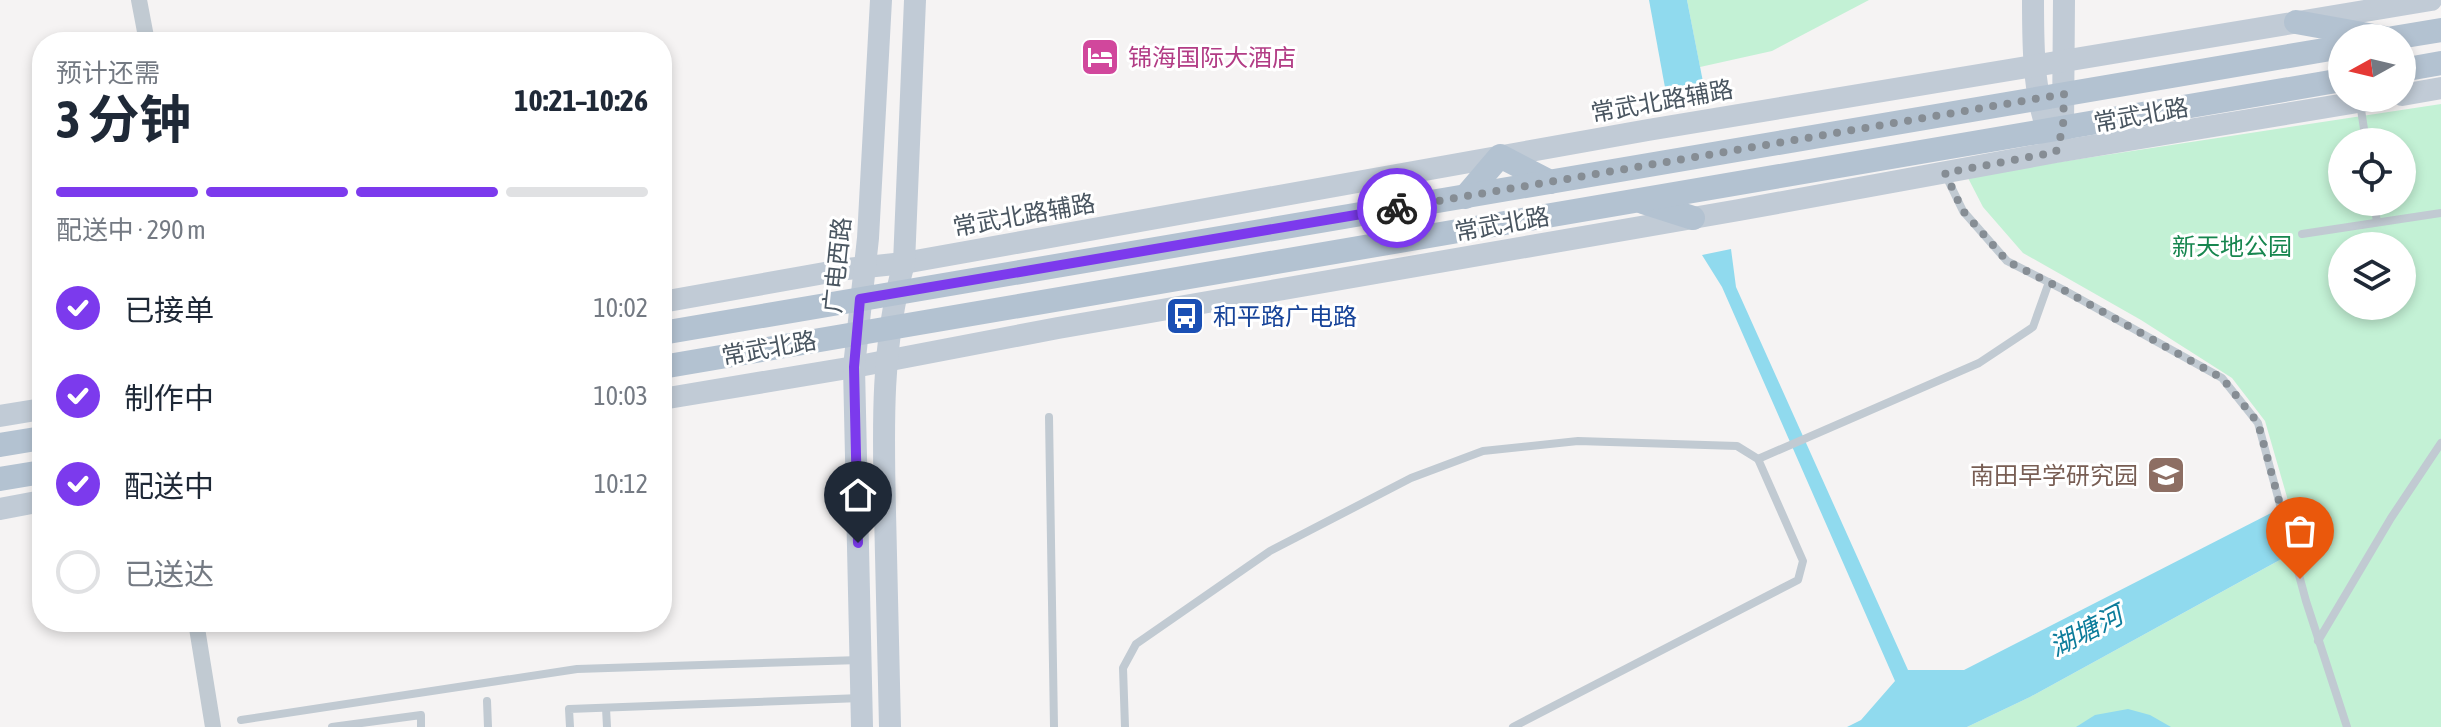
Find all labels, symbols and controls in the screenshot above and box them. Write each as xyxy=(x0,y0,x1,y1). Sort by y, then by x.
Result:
north arrow xyxy=(2328,24,2416,112)
map controls xyxy=(2328,24,2416,320)
hotel icon: 锦海国际大酒店 xyxy=(1079,36,1121,78)
place label: 锦海国际大酒店 xyxy=(1128,44,1296,71)
text: 预计还需 xyxy=(56,58,160,88)
street label: 常武北路辅路 xyxy=(1589,75,1735,127)
text: 10:21–10:26 xyxy=(514,83,648,117)
text: 3 分钟 xyxy=(56,89,192,149)
street label: 常武北路 xyxy=(2091,93,2191,137)
button: locate xyxy=(2328,128,2416,216)
courier xyxy=(1357,168,1437,248)
icon: bike xyxy=(1375,186,1419,230)
street label: 常武北路辅路 xyxy=(951,189,1097,241)
street label: 常武北路 xyxy=(1452,202,1552,246)
text: 配送中 · 290 m xyxy=(56,215,206,245)
street label: 广电西路 xyxy=(819,216,855,314)
button: layers xyxy=(2328,232,2416,320)
park label: 新天地公园 xyxy=(2172,233,2292,260)
icon: check xyxy=(56,286,100,330)
text: 已接单 xyxy=(124,293,214,327)
text: 10:02 xyxy=(593,293,648,323)
bus stop icon: 和平路广电路 xyxy=(1164,295,1206,337)
place label: 和平路广电路 xyxy=(1213,303,1357,330)
street label: 常武北路 xyxy=(719,326,819,370)
icon: check xyxy=(56,374,100,418)
text: 制作中 xyxy=(124,381,214,415)
text: 10:03 xyxy=(593,381,648,411)
school or university icon: 南田早学研究园 xyxy=(2145,454,2187,496)
pin xyxy=(824,461,892,543)
icon: check xyxy=(56,462,100,506)
place label: 南田早学研究园 xyxy=(1970,462,2138,489)
text: 配送中 xyxy=(124,469,214,503)
text: 10:12 xyxy=(594,469,648,499)
icon: home xyxy=(836,473,880,517)
pin xyxy=(2266,497,2334,579)
icon: bag xyxy=(2278,509,2322,553)
text: 已送达 xyxy=(124,557,214,591)
water label: 湖塘河 xyxy=(2044,598,2132,662)

